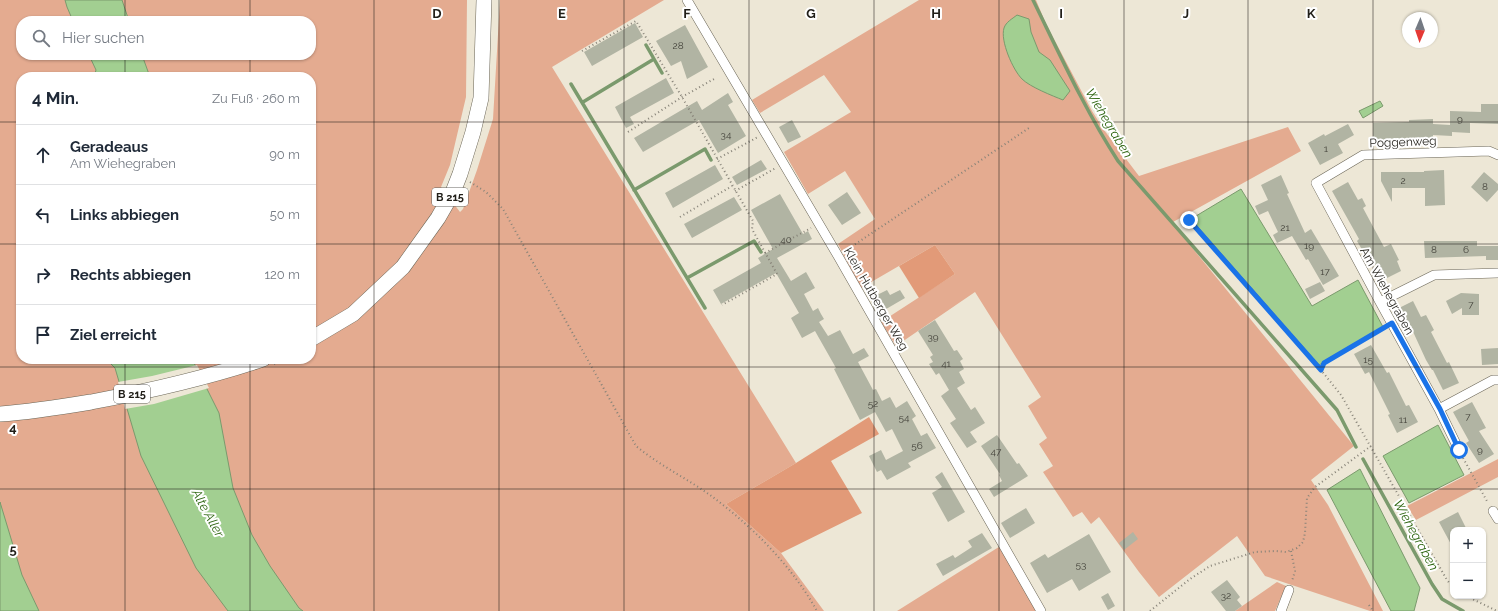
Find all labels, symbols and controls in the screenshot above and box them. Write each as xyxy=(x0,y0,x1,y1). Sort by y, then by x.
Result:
text: D xyxy=(432,6,442,21)
text: E xyxy=(558,6,566,21)
text: F xyxy=(683,6,691,21)
text: G xyxy=(806,6,816,21)
text: H xyxy=(931,6,941,21)
text: I xyxy=(1059,6,1063,21)
text: J xyxy=(1183,6,1189,21)
text: K xyxy=(1307,6,1316,21)
north arrow xyxy=(1402,12,1438,48)
search box xyxy=(16,16,316,60)
icon: search xyxy=(30,27,52,49)
text: Hier suchen xyxy=(62,29,145,47)
house number: 28 xyxy=(672,40,684,51)
water label: Wiehegraben xyxy=(1082,85,1136,161)
text: 4 Min. xyxy=(32,88,79,108)
text: Zu Fuß · 260 m xyxy=(212,91,300,106)
house number: 9 xyxy=(1457,113,1463,124)
house number: 34 xyxy=(721,129,732,140)
street label: Poggenweg xyxy=(1369,134,1437,150)
text: Geradeaus xyxy=(70,138,148,156)
house number: 1 xyxy=(1324,143,1329,154)
icon: ahead xyxy=(32,144,54,166)
text: 90 m xyxy=(269,147,300,162)
text: Am Wiehegraben xyxy=(70,156,176,171)
house number: 2 xyxy=(1400,175,1406,186)
house number: 8 xyxy=(1482,181,1488,192)
road number: B 215 xyxy=(432,188,468,206)
icon: left xyxy=(32,204,54,226)
text: Links abbiegen xyxy=(70,206,179,224)
text: 50 m xyxy=(270,207,300,222)
route end xyxy=(1180,211,1198,229)
house number: 21 xyxy=(1280,222,1290,233)
house number: 40 xyxy=(780,234,792,245)
house number: 19 xyxy=(1304,240,1314,251)
house number: 8 xyxy=(1431,244,1437,255)
house number: 6 xyxy=(1463,244,1469,255)
street label: Klein Hutberger Weg xyxy=(841,245,911,353)
street label: Am Wiehegraben xyxy=(1357,245,1417,337)
icon: right xyxy=(32,264,54,286)
text: Rechts abbiegen xyxy=(70,266,191,284)
house number: 17 xyxy=(1320,266,1330,277)
text: 120 m xyxy=(264,267,300,282)
house number: 7 xyxy=(1468,299,1474,310)
icon: arrive xyxy=(32,324,54,346)
text: Ziel erreicht xyxy=(70,326,157,344)
house number: 39 xyxy=(927,331,939,342)
house number: 15 xyxy=(1363,354,1373,365)
house number: 41 xyxy=(941,358,952,369)
road number: B 215 xyxy=(114,385,150,403)
house number: 52 xyxy=(868,398,878,409)
house number: 7 xyxy=(1465,411,1471,422)
house number: 54 xyxy=(899,412,910,423)
house number: 11 xyxy=(1399,414,1408,425)
text: 4 xyxy=(9,420,17,435)
house number: 56 xyxy=(911,440,923,451)
route start xyxy=(1450,441,1468,459)
house number: 9 xyxy=(1477,444,1483,455)
house number: 47 xyxy=(991,446,1002,457)
water label: Alte Aller xyxy=(188,486,228,540)
water label: Wiehegraben xyxy=(1390,497,1442,573)
map controls xyxy=(1450,527,1486,599)
button: + xyxy=(1450,527,1486,563)
text: 5 xyxy=(9,542,17,557)
house number: 53 xyxy=(1076,559,1086,570)
button: − xyxy=(1450,563,1486,599)
house number: 32 xyxy=(1221,590,1231,601)

